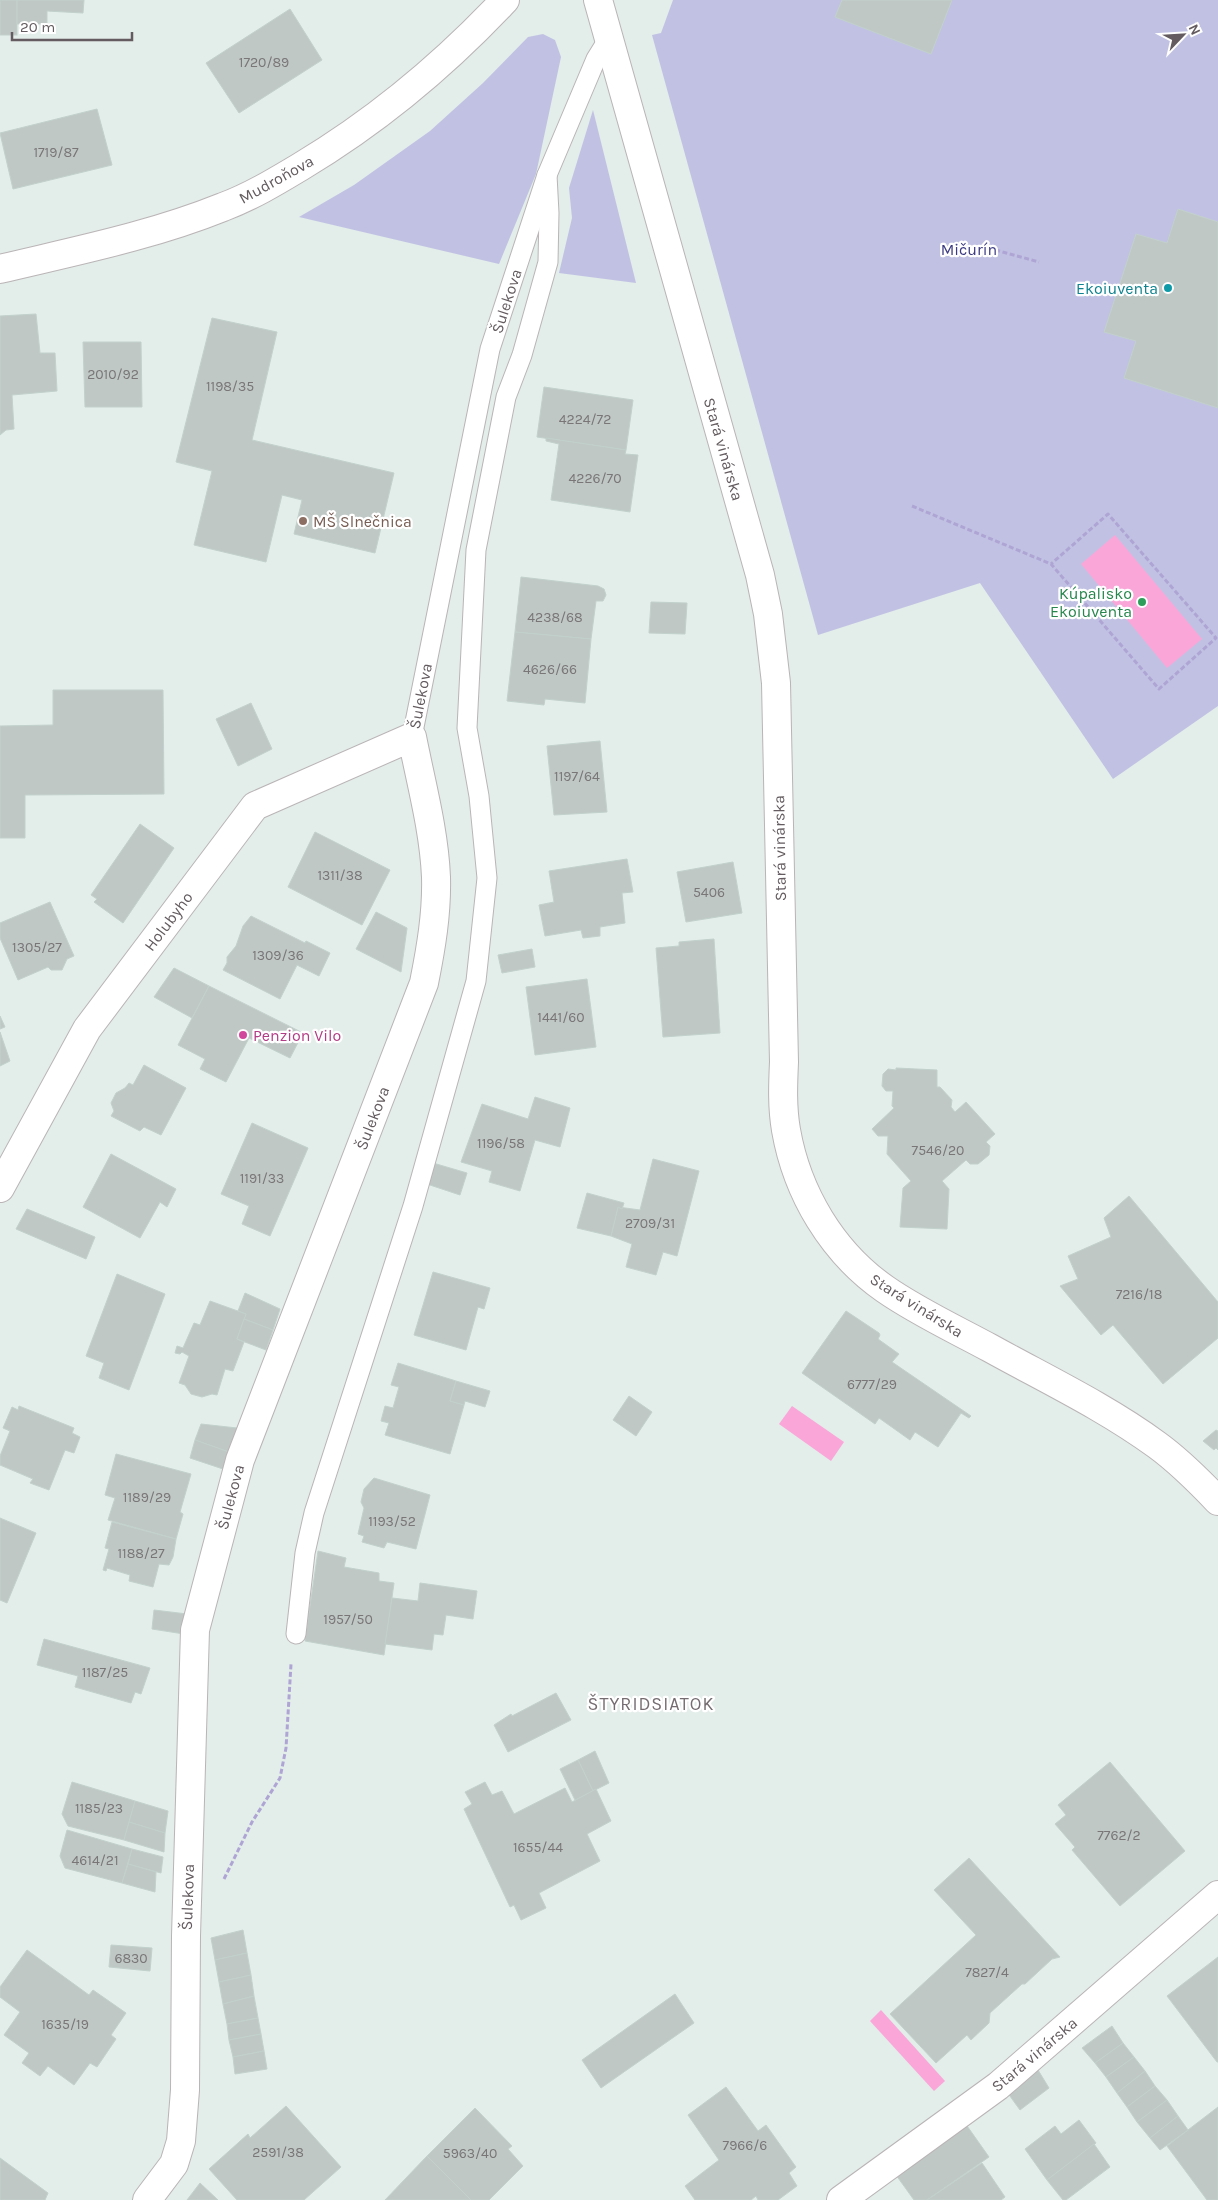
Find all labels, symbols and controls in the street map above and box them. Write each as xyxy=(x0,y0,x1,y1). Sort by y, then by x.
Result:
scale bar xyxy=(12,10,132,42)
north arrow xyxy=(1158,10,1208,60)
text: 20 m xyxy=(20,18,55,36)
text: N xyxy=(1185,22,1204,38)
house number: 1720/89 xyxy=(239,54,289,71)
house number: 1719/87 xyxy=(33,144,79,161)
street label: Mudroňova xyxy=(236,151,317,208)
park label: Mičurín xyxy=(941,240,997,259)
street label: Šulekova xyxy=(487,267,526,336)
place label: Ekoiuventa xyxy=(1076,279,1158,298)
marker: Ekoiuventa xyxy=(1162,282,1174,294)
house number: 2010/92 xyxy=(87,366,139,383)
house number: 1198/35 xyxy=(206,378,254,395)
street label: Stará vinárska xyxy=(700,395,747,503)
house number: 4224/72 xyxy=(559,411,611,428)
house number: 4226/70 xyxy=(569,470,621,487)
place label: MŠ Slnečnica xyxy=(313,512,412,531)
marker: MŠ Slnečnica xyxy=(297,515,309,527)
place label: Kúpalisko Ekoiuventa xyxy=(1050,584,1132,621)
marker: Kúpalisko Ekoiuventa xyxy=(1136,596,1148,608)
house number: 4238/68 xyxy=(527,609,583,626)
house number: 4626/66 xyxy=(523,661,577,678)
street label: Šulekova xyxy=(405,662,436,731)
house number: 1197/64 xyxy=(554,768,600,785)
street label: Stará vinárska xyxy=(769,795,790,901)
house number: 1311/38 xyxy=(317,867,363,884)
house number: 5406 xyxy=(693,884,725,901)
street label: Holubyho xyxy=(140,888,197,955)
house number: 1305/27 xyxy=(12,939,62,956)
house number: 1309/36 xyxy=(252,947,304,964)
house number: 1441/60 xyxy=(537,1009,585,1026)
place label: Penzion Vilo xyxy=(253,1026,341,1045)
marker: Penzion Vilo xyxy=(237,1029,249,1041)
street label: Šulekova xyxy=(352,1084,393,1153)
house number: 1196/58 xyxy=(477,1135,525,1152)
house number: 7546/20 xyxy=(912,1142,964,1159)
house number: 1191/33 xyxy=(240,1170,284,1187)
house number: 2709/31 xyxy=(625,1215,675,1232)
street label: Stará vinárska xyxy=(867,1269,967,1342)
house number: 7216/18 xyxy=(1116,1286,1162,1303)
house number: 6777/29 xyxy=(847,1376,897,1393)
street label: Šulekova xyxy=(213,1462,248,1532)
house number: 1189/29 xyxy=(123,1489,171,1506)
house number: 1193/52 xyxy=(368,1513,416,1530)
house number: 1188/27 xyxy=(117,1545,165,1562)
house number: 1957/50 xyxy=(323,1611,373,1628)
house number: 1187/25 xyxy=(82,1664,128,1681)
district label: ŠTYRIDSIATOK xyxy=(588,1693,714,1715)
house number: 1185/23 xyxy=(75,1800,123,1817)
house number: 7762/2 xyxy=(1097,1827,1141,1844)
house number: 1655/44 xyxy=(513,1839,563,1856)
house number: 4614/21 xyxy=(71,1852,119,1869)
street label: Šulekova xyxy=(177,1863,198,1931)
house number: 6830 xyxy=(114,1950,148,1967)
house number: 7827/4 xyxy=(965,1964,1009,1981)
street label: Stará vinárska xyxy=(988,2013,1081,2096)
house number: 1635/19 xyxy=(41,2016,89,2033)
house number: 7966/6 xyxy=(723,2137,767,2154)
house number: 2591/38 xyxy=(252,2144,304,2161)
house number: 5963/40 xyxy=(443,2145,497,2162)

